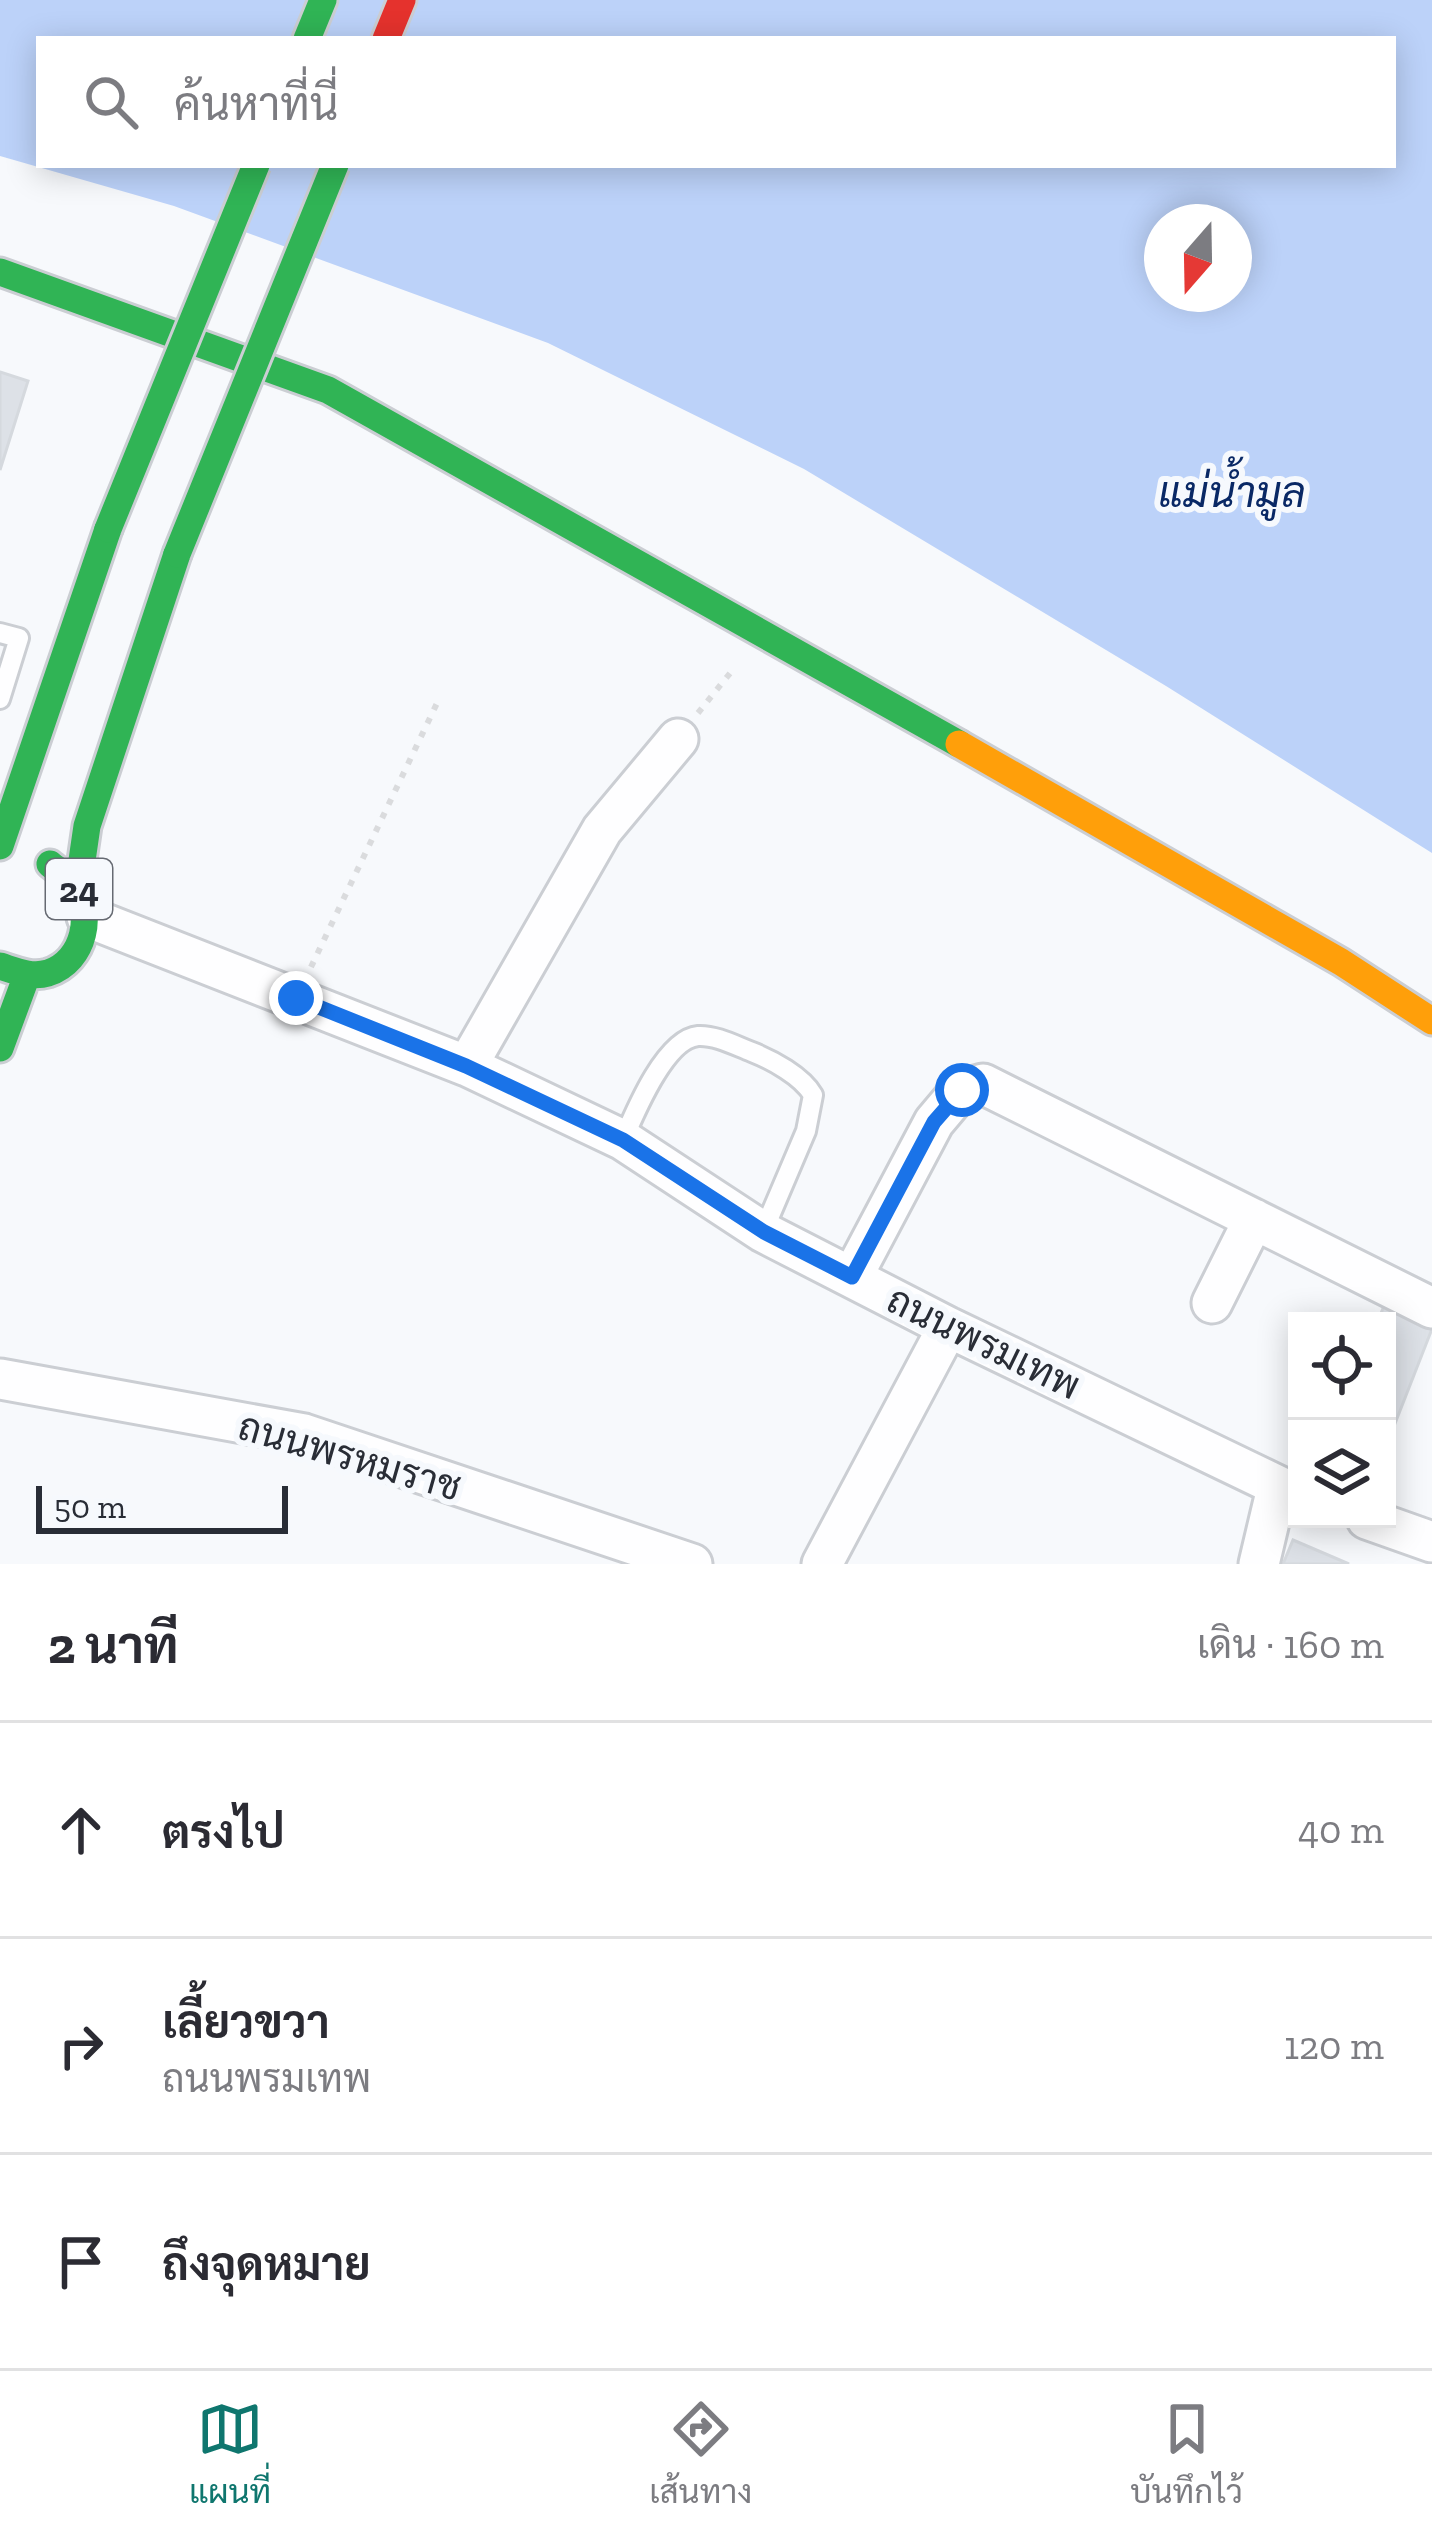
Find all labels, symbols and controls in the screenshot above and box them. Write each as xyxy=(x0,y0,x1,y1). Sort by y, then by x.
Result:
search box xyxy=(36,36,1396,168)
icon: search xyxy=(78,69,144,135)
text: ค้นหาที่นี่ xyxy=(174,78,338,132)
north arrow xyxy=(1144,204,1252,312)
water label: แม่น้ำมูล xyxy=(1158,456,1306,521)
road number: 24 xyxy=(46,859,112,919)
route end xyxy=(269,971,323,1025)
route start xyxy=(935,1063,989,1117)
street label: ถนนพรมเทพ xyxy=(880,1276,1088,1409)
map controls xyxy=(1288,1312,1396,1528)
button: locate xyxy=(1288,1312,1396,1420)
street label: ถนนพรหมราช xyxy=(233,1402,467,1511)
button: layers xyxy=(1288,1420,1396,1528)
scale bar xyxy=(36,1480,288,1533)
text: 50 m xyxy=(54,1487,126,1526)
text: 2 นาที xyxy=(48,1615,179,1676)
text: เดิน · 160 m xyxy=(1197,1621,1384,1668)
icon: ahead xyxy=(48,1797,114,1863)
text: ตรงไป xyxy=(162,1806,285,1860)
text: 40 m xyxy=(1298,1806,1384,1853)
text: เลี้ยวขวา xyxy=(162,1996,330,2050)
icon: right xyxy=(48,2013,114,2079)
text: 120 m xyxy=(1284,2022,1384,2069)
text: ถนนพรมเทพ xyxy=(162,2055,371,2102)
icon: arrive xyxy=(48,2229,114,2295)
text: ถึงจุดหมาย xyxy=(162,2238,371,2292)
tab: แผนที่ xyxy=(189,2396,271,2511)
tab: เส้นทาง xyxy=(649,2396,752,2511)
tab: บันทึกไว้ xyxy=(1130,2396,1243,2511)

